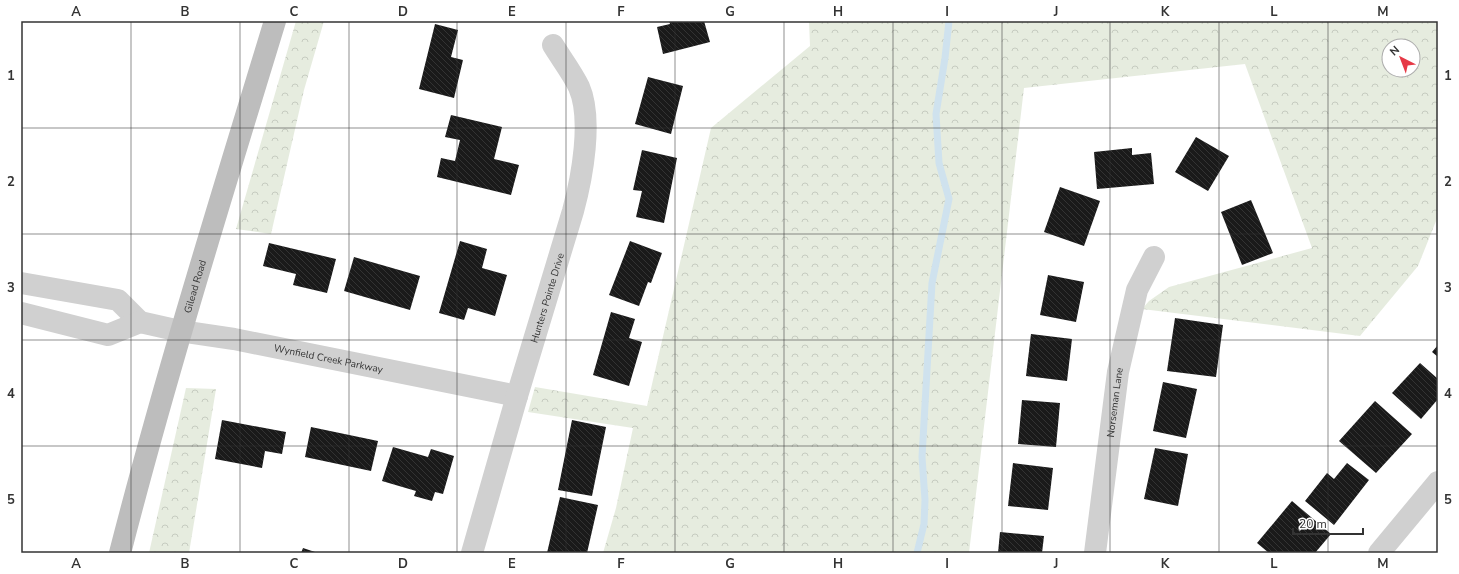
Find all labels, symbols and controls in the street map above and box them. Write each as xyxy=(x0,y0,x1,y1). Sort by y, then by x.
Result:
text: A xyxy=(71,3,81,21)
text: B xyxy=(181,3,190,21)
text: C xyxy=(290,3,299,21)
text: D xyxy=(398,3,408,21)
text: E xyxy=(508,3,516,21)
text: F xyxy=(617,3,625,21)
text: G xyxy=(725,3,735,21)
text: H xyxy=(833,3,843,21)
text: I xyxy=(945,3,949,21)
text: J xyxy=(1053,3,1058,21)
text: K xyxy=(1161,3,1170,21)
text: L xyxy=(1270,3,1278,21)
text: M xyxy=(1377,3,1389,21)
north arrow xyxy=(1381,38,1421,78)
text: N xyxy=(1387,43,1403,59)
text: 1 xyxy=(7,67,15,85)
text: 1 xyxy=(1444,67,1452,85)
text: 2 xyxy=(7,173,15,191)
text: 2 xyxy=(1444,173,1452,191)
street label: Hunters Pointe Drive xyxy=(527,251,568,345)
street label: Gilead Road xyxy=(181,258,210,315)
text: 3 xyxy=(7,279,15,297)
text: 3 xyxy=(1444,279,1452,297)
street label: Wynfield Creek Parkway xyxy=(273,341,385,377)
street label: Norseman Lane xyxy=(1104,366,1127,438)
text: 4 xyxy=(7,385,15,403)
text: 4 xyxy=(1444,385,1452,403)
text: 5 xyxy=(7,491,15,509)
text: 5 xyxy=(1444,491,1452,509)
scale bar xyxy=(1293,510,1363,536)
text: 20 m xyxy=(1299,516,1327,532)
text: A xyxy=(71,555,81,573)
text: B xyxy=(181,555,190,573)
text: C xyxy=(290,555,299,573)
text: D xyxy=(398,555,408,573)
text: E xyxy=(508,555,516,573)
text: F xyxy=(617,555,625,573)
text: G xyxy=(725,555,735,573)
text: H xyxy=(833,555,843,573)
text: I xyxy=(945,555,949,573)
text: J xyxy=(1053,555,1058,573)
text: K xyxy=(1161,555,1170,573)
text: L xyxy=(1270,555,1278,573)
text: M xyxy=(1377,555,1389,573)

